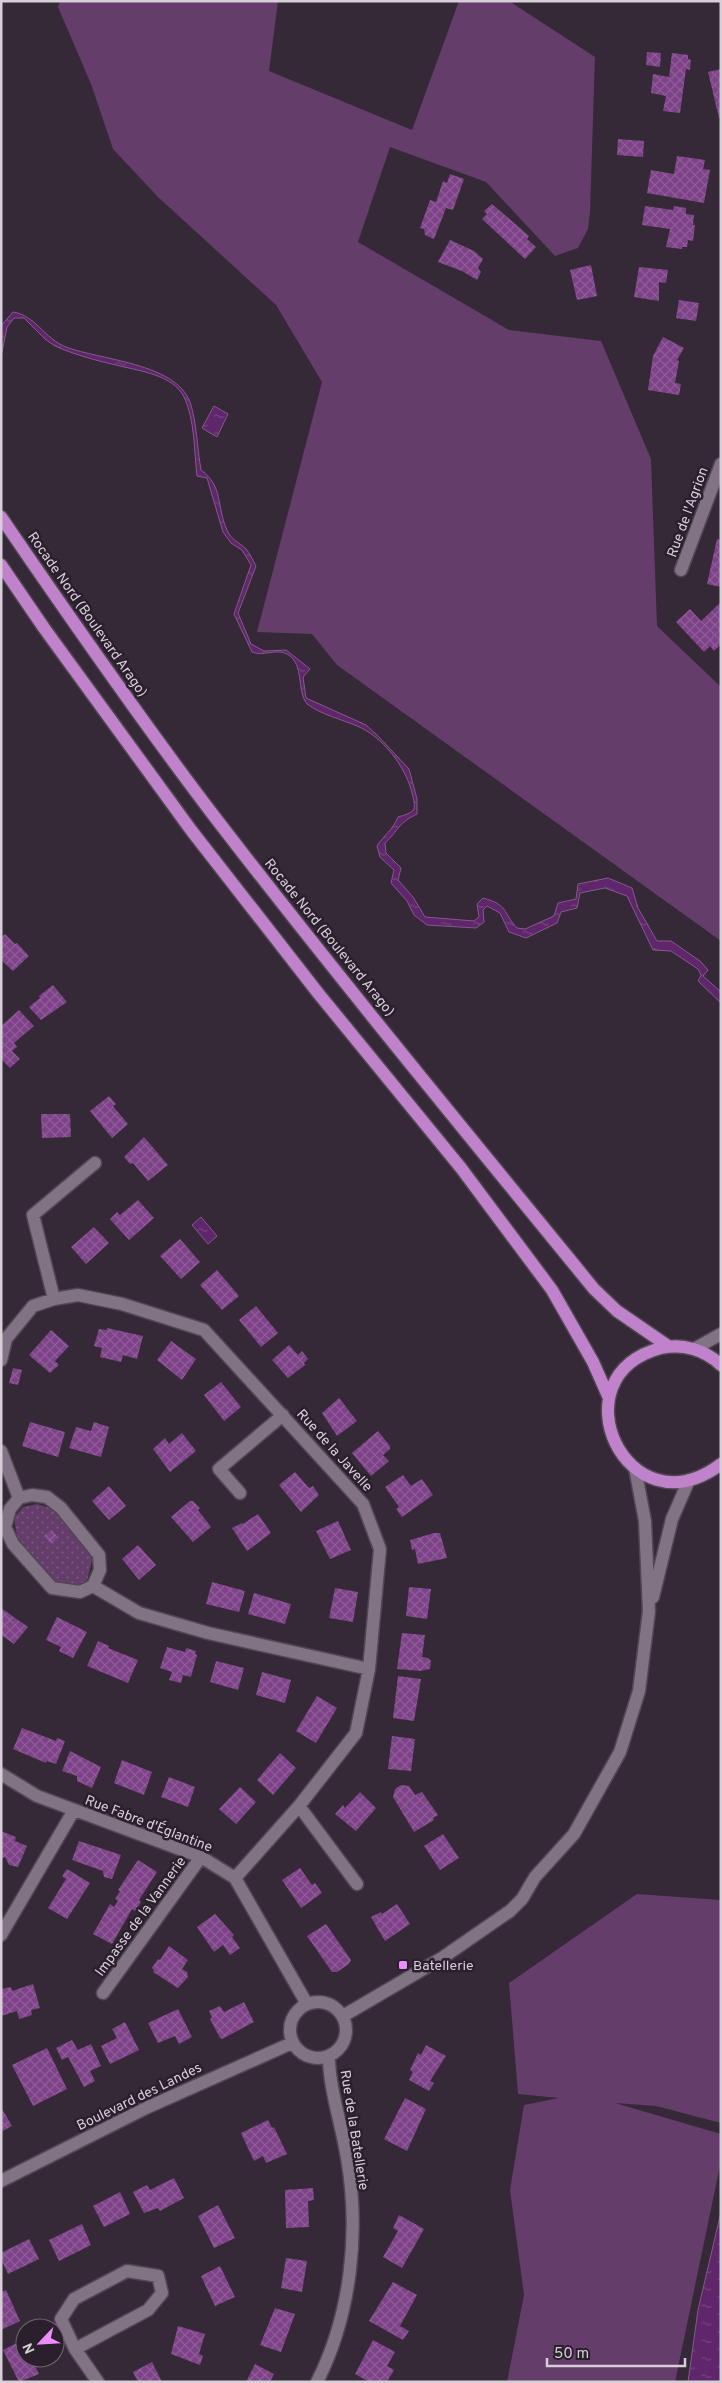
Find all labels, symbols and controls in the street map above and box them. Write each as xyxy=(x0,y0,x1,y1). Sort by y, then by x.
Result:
street label: Rue de l'Agrion xyxy=(664,465,713,560)
street label: Rocade Nord (Boulevard Arago) xyxy=(23,529,150,701)
street label: Rocade Nord (Boulevard Arago) xyxy=(260,856,398,1020)
street label: Rue de la Javelle xyxy=(292,1406,375,1496)
street label: Rue Fabre d'Églantine xyxy=(82,1791,215,1857)
street label: Impasse de la Vannerie xyxy=(92,1854,190,1980)
place label: Batellerie xyxy=(413,1958,474,1975)
marker: Batellerie xyxy=(397,1959,409,1971)
street label: Boulevard des Landes xyxy=(74,2060,205,2135)
street label: Rue de la Batellerie xyxy=(336,2069,371,2192)
north arrow xyxy=(15,2318,65,2368)
scale bar xyxy=(547,2336,684,2368)
text: N xyxy=(20,2340,39,2356)
text: 50 m xyxy=(554,2345,589,2364)

